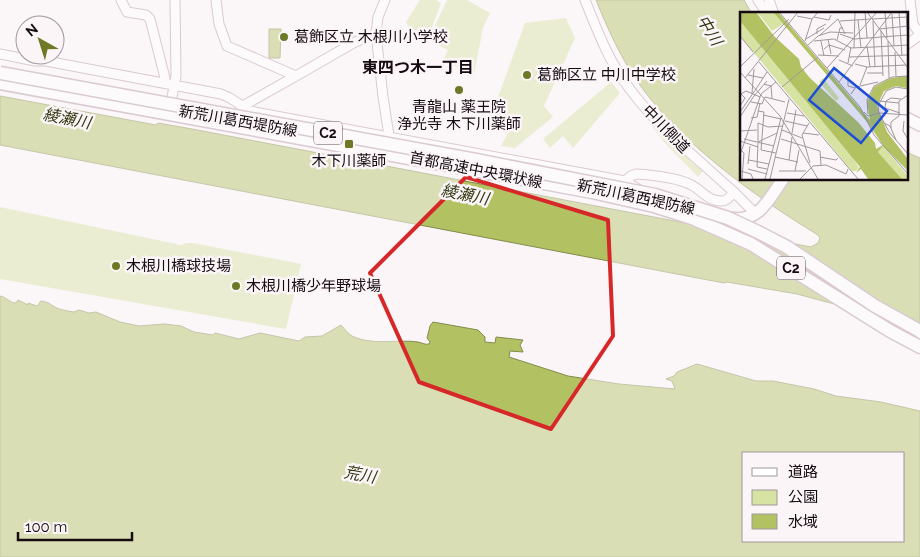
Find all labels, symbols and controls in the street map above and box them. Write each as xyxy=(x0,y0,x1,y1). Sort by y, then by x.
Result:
water label: 中川 xyxy=(693,12,727,51)
inset map xyxy=(740,12,908,180)
north arrow xyxy=(15,15,65,65)
text: N xyxy=(23,20,41,39)
place label: 葛飾区立 木根川小学校 xyxy=(294,28,448,46)
marker: 葛飾区立 木根川小学校 xyxy=(278,31,290,43)
district label: 東四つ木一丁目 xyxy=(362,58,474,77)
place label: 葛飾区立 中川中学校 xyxy=(537,66,676,84)
marker: 葛飾区立 中川中学校 xyxy=(521,69,533,81)
marker: 青龍山 薬王院 浄光寺 木下川薬師 xyxy=(453,84,465,96)
place label: 青龍山 薬王院 浄光寺 木下川薬師 xyxy=(397,98,521,133)
street label: 中川側道 xyxy=(639,101,693,157)
street label: 新荒川葛西堤防線 xyxy=(177,102,299,140)
water label: 綾瀬川 xyxy=(42,105,94,133)
road number: C2 xyxy=(314,122,342,144)
marker: 木下川薬師 xyxy=(343,138,355,150)
street label: 首都高速中央環状線 xyxy=(408,148,544,192)
place label: 木下川薬師 xyxy=(311,152,387,170)
street label: 新荒川葛西堤防線 xyxy=(575,176,697,218)
water label: 綾瀬川 xyxy=(440,181,492,209)
road number: C2 xyxy=(777,256,805,280)
place label: 木根川橋球技場 xyxy=(126,257,231,275)
marker: 木根川橋球技場 xyxy=(110,260,122,272)
place label: 木根川橋少年野球場 xyxy=(246,277,381,295)
marker: 木根川橋少年野球場 xyxy=(230,280,242,292)
legend xyxy=(742,452,905,542)
water label: 荒川 xyxy=(342,462,379,487)
text: 道路 xyxy=(788,463,818,481)
text: 公園 xyxy=(788,488,818,506)
scale bar xyxy=(18,510,131,542)
text: 水域 xyxy=(788,513,818,531)
text: 100 m xyxy=(25,518,67,536)

